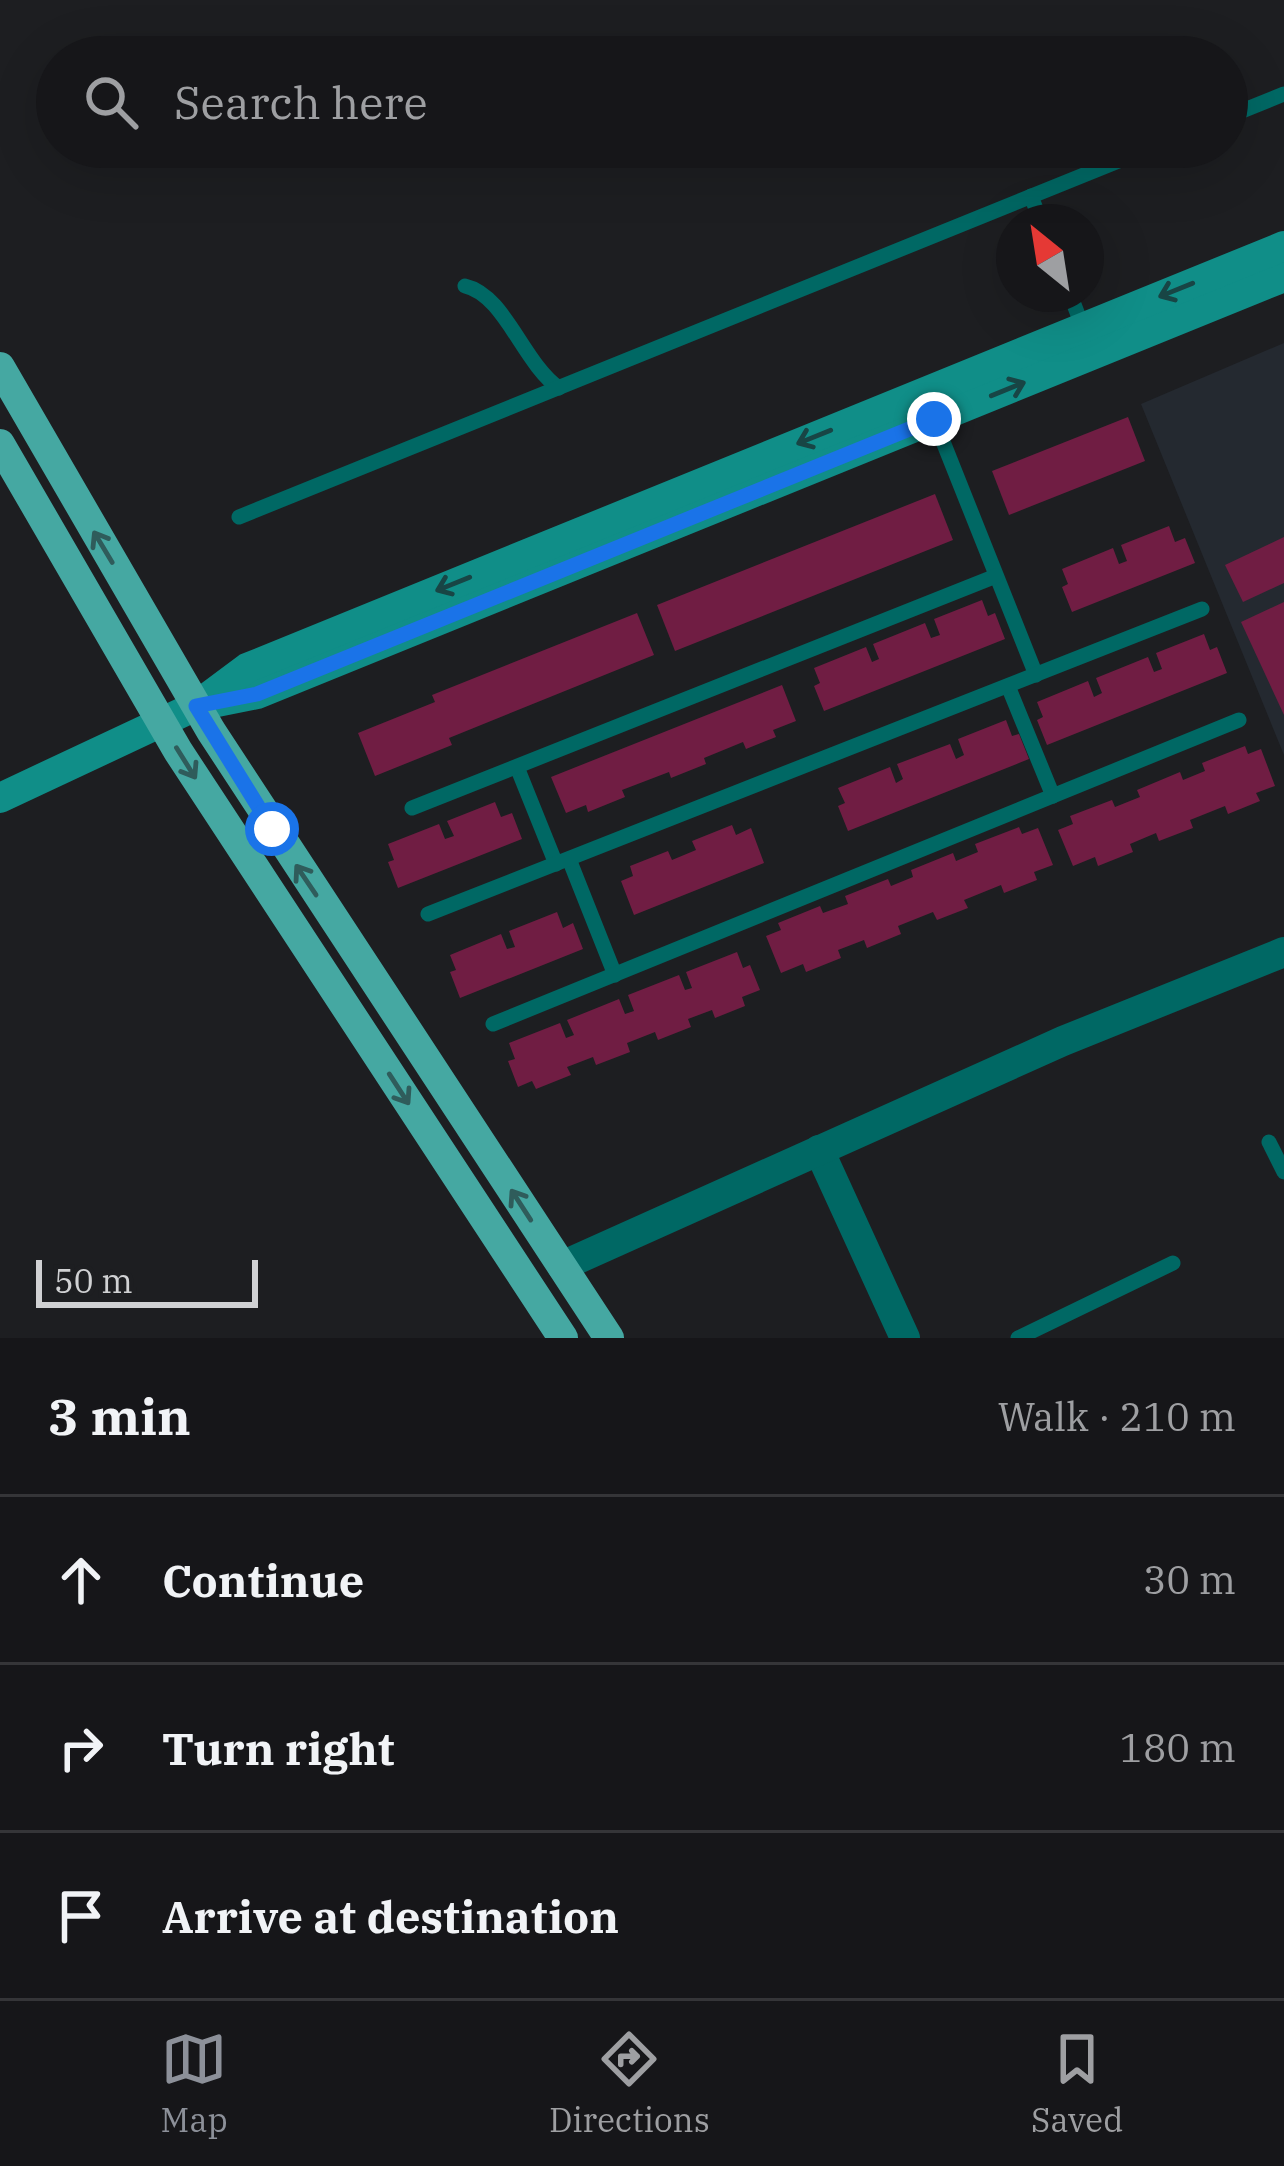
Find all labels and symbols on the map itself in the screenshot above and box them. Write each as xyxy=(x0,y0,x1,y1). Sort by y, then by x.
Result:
north arrow xyxy=(996,204,1104,312)
one-way arrow xyxy=(1158,281,1195,302)
one-way arrow xyxy=(989,377,1026,398)
route end xyxy=(907,392,961,446)
one-way arrow xyxy=(797,428,834,449)
one-way arrow xyxy=(90,531,114,566)
one-way arrow xyxy=(436,575,473,596)
one-way arrow xyxy=(174,745,198,779)
route start xyxy=(245,802,299,856)
one-way arrow xyxy=(294,863,319,897)
one-way arrow xyxy=(387,1071,412,1105)
one-way arrow xyxy=(509,1189,534,1223)
scale bar xyxy=(36,1254,258,1307)

